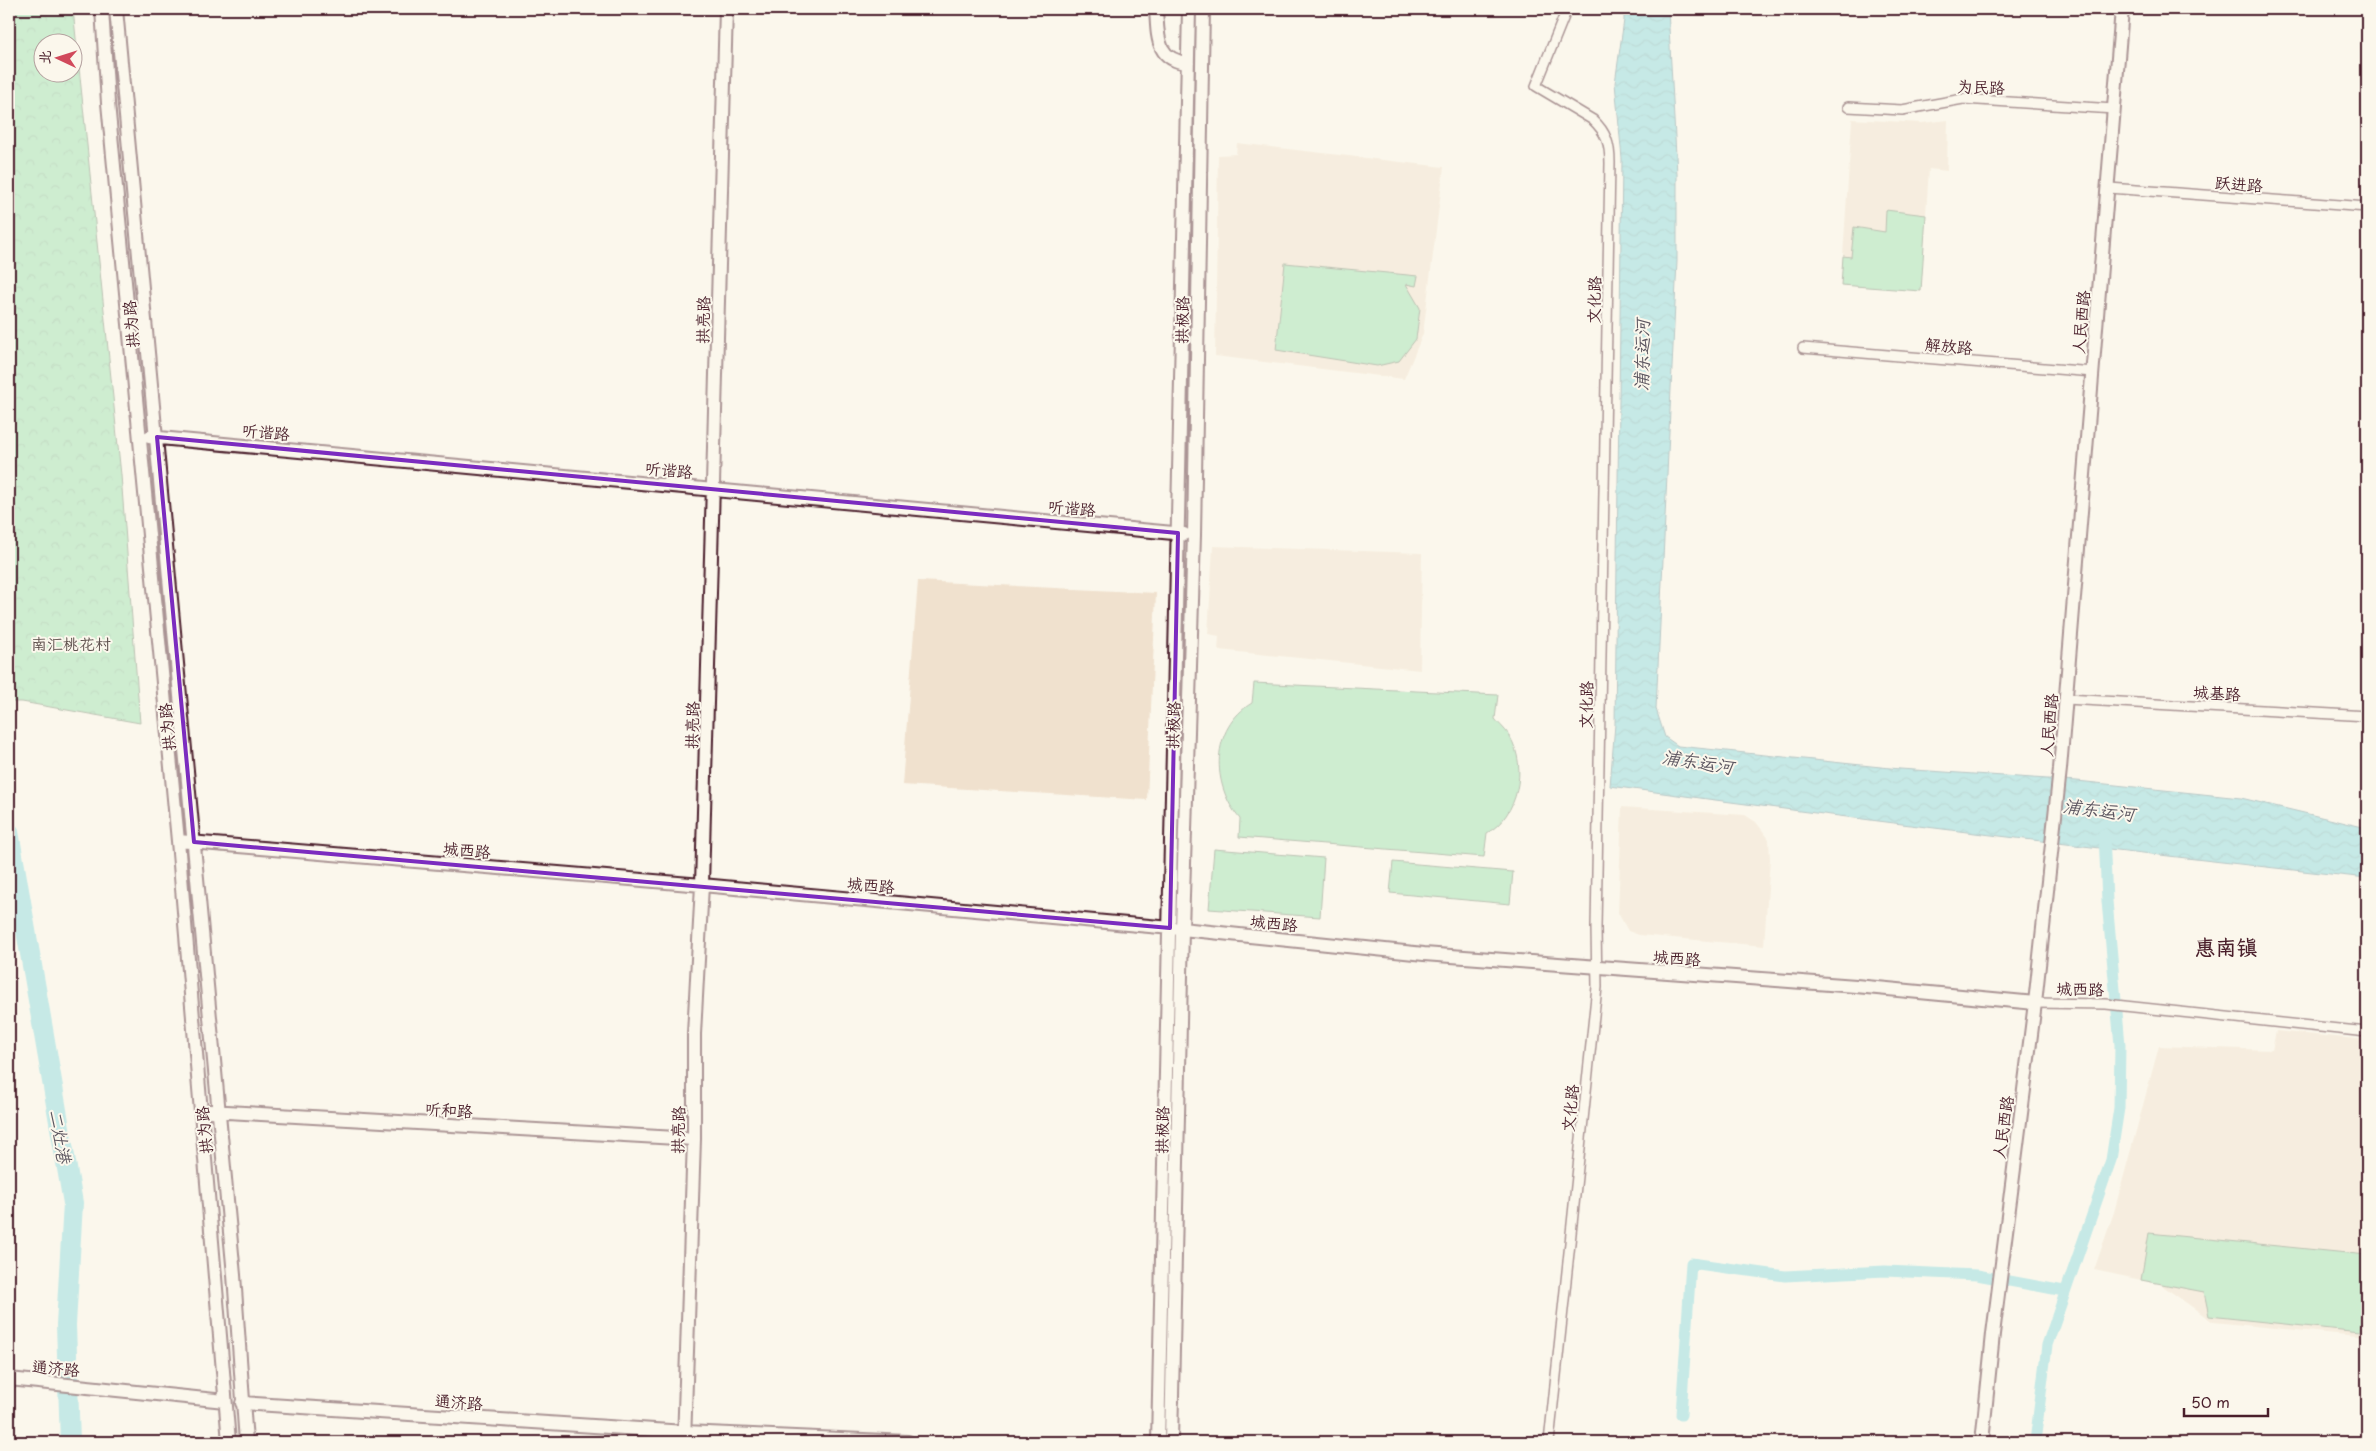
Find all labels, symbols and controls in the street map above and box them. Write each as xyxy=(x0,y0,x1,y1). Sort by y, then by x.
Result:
north arrow xyxy=(32,32,82,82)
text: 北 xyxy=(34,49,55,65)
street label: 为民路 xyxy=(1957,73,2005,99)
street label: 跃进路 xyxy=(2214,169,2264,197)
street label: 文化路 xyxy=(1581,276,1605,324)
street label: 人民西路 xyxy=(2065,289,2095,355)
street label: 拱亮路 xyxy=(690,296,714,344)
street label: 拱极路 xyxy=(1169,296,1193,344)
street label: 拱为路 xyxy=(116,299,144,349)
water label: 浦东运河 xyxy=(1627,316,1655,391)
street label: 解放路 xyxy=(1924,331,1974,359)
street label: 听谐路 xyxy=(241,417,291,445)
street label: 听谐路 xyxy=(644,455,694,483)
street label: 听谐路 xyxy=(1047,493,1097,521)
park label: 南汇桃花村 xyxy=(31,631,111,655)
street label: 城基路 xyxy=(2192,679,2242,705)
street label: 文化路 xyxy=(1573,681,1597,729)
street label: 人民西路 xyxy=(2033,692,2063,758)
street label: 拱亮路 xyxy=(678,701,704,749)
street label: 拱极路 xyxy=(1159,701,1185,749)
street label: 拱为路 xyxy=(152,702,180,752)
water label: 浦东运河 xyxy=(1660,742,1739,780)
water label: 浦东运河 xyxy=(2062,791,2139,827)
street label: 城西路 xyxy=(442,835,492,863)
street label: 城西路 xyxy=(846,870,896,898)
street label: 城西路 xyxy=(1249,908,1299,936)
district label: 惠南镇 xyxy=(2195,930,2258,962)
street label: 城西路 xyxy=(1652,943,1702,971)
street label: 城西路 xyxy=(2056,976,2104,1000)
street label: 文化路 xyxy=(1555,1083,1583,1133)
street label: 人民西路 xyxy=(1986,1094,2018,1160)
street label: 听和路 xyxy=(424,1096,474,1122)
street label: 拱为路 xyxy=(189,1105,217,1155)
street label: 拱亮路 xyxy=(665,1106,689,1154)
street label: 拱极路 xyxy=(1149,1106,1173,1154)
water label: 二灶港 xyxy=(43,1107,79,1167)
street label: 通济路 xyxy=(31,1353,81,1381)
scale bar xyxy=(2184,1386,2267,1418)
street label: 通济路 xyxy=(434,1387,484,1415)
text: 50 m xyxy=(2191,1390,2230,1413)

